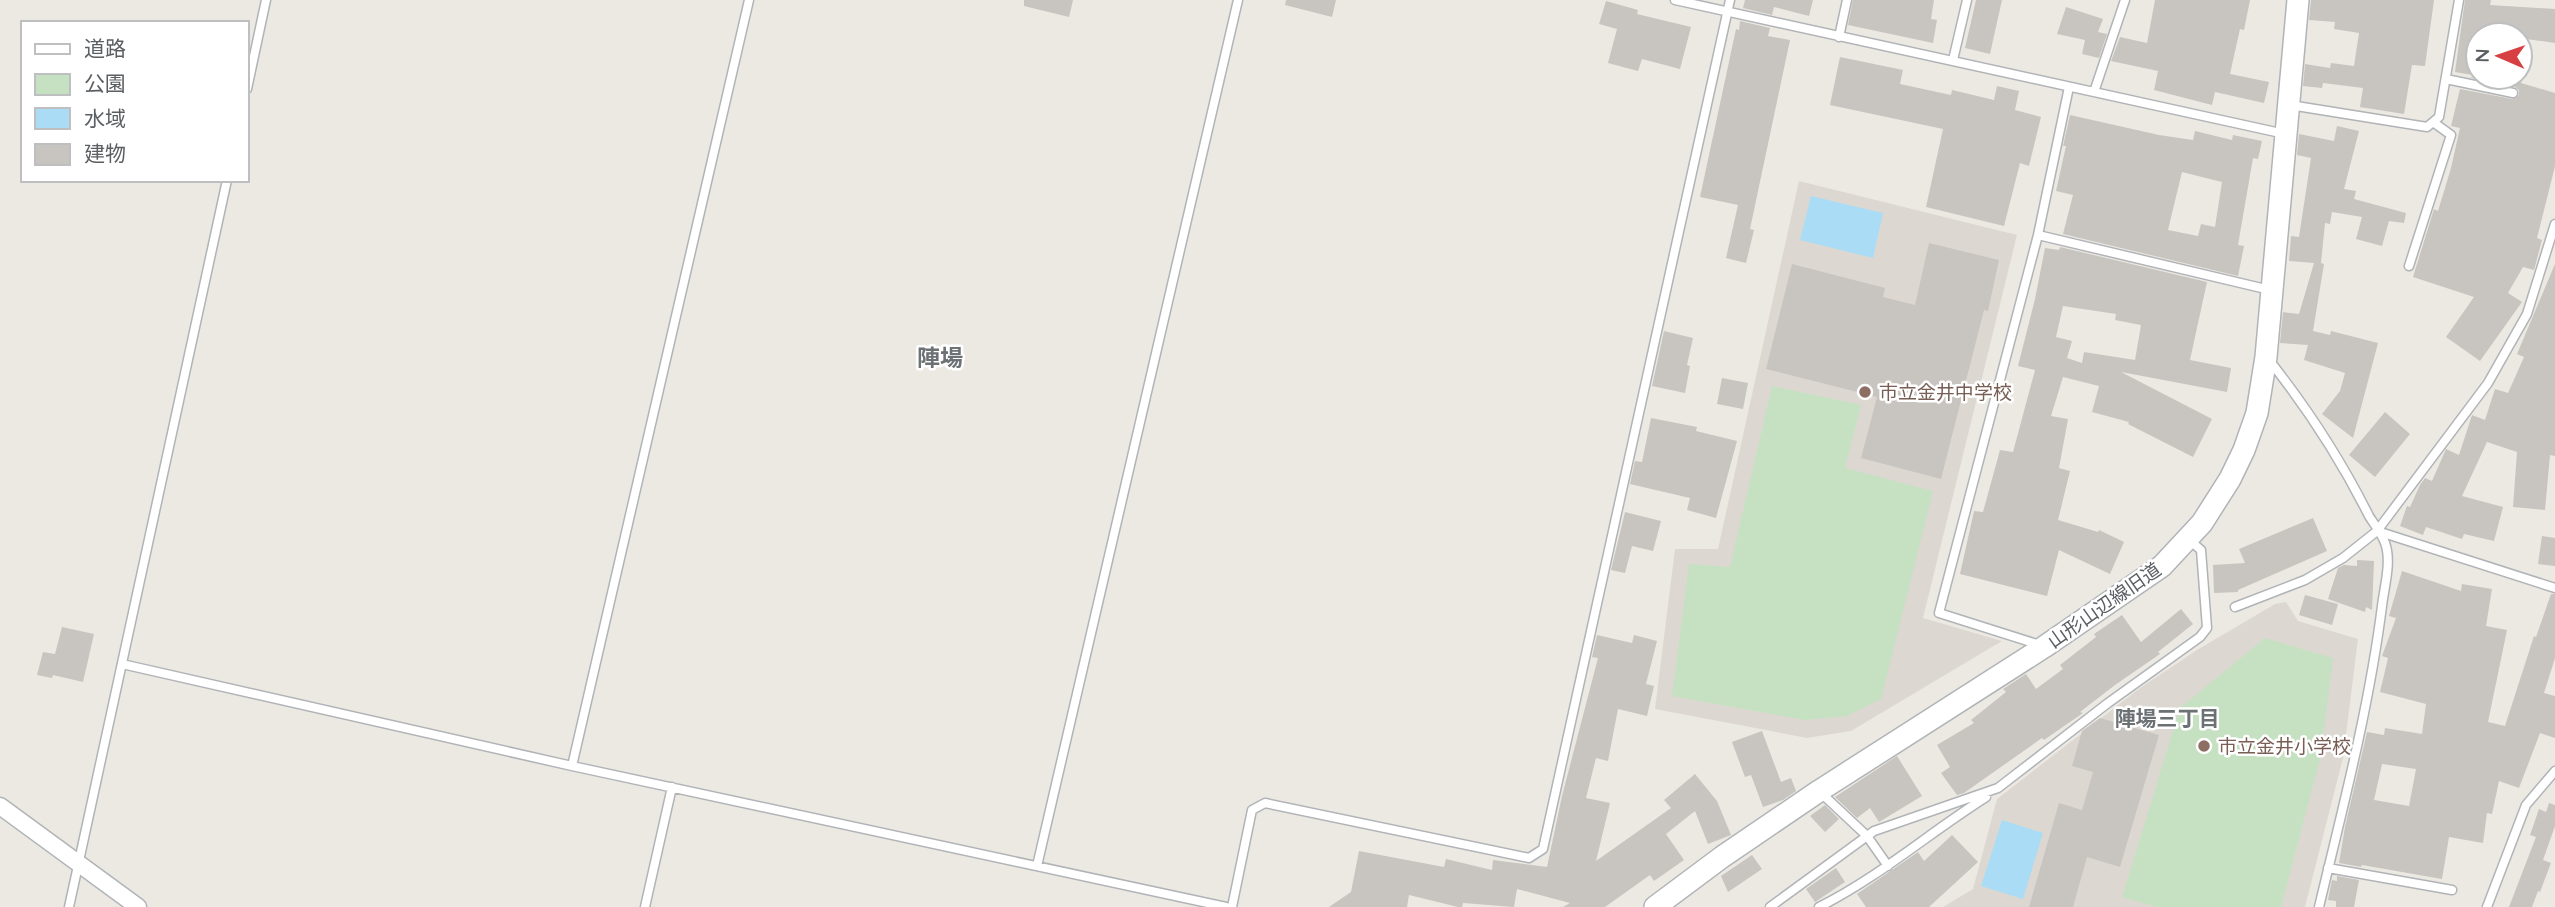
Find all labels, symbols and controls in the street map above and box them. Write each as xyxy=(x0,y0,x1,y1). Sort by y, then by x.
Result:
legend xyxy=(21,21,248,182)
north arrow xyxy=(2464,21,2534,91)
text: 道路 xyxy=(84,35,126,61)
text: N xyxy=(2470,48,2494,63)
text: 公園 xyxy=(84,70,126,96)
text: 水域 xyxy=(84,105,126,131)
text: 建物 xyxy=(84,140,126,166)
district label: 陣場 xyxy=(917,343,963,372)
place label: 市立金井中学校 xyxy=(1879,380,2012,404)
marker: 市立金井中学校 xyxy=(1857,384,1873,400)
street label: 山形山辺線旧道 xyxy=(2043,557,2165,653)
district label: 陣場三丁目 xyxy=(2115,705,2220,731)
place label: 市立金井小学校 xyxy=(2218,734,2351,758)
marker: 市立金井小学校 xyxy=(2196,738,2212,754)

